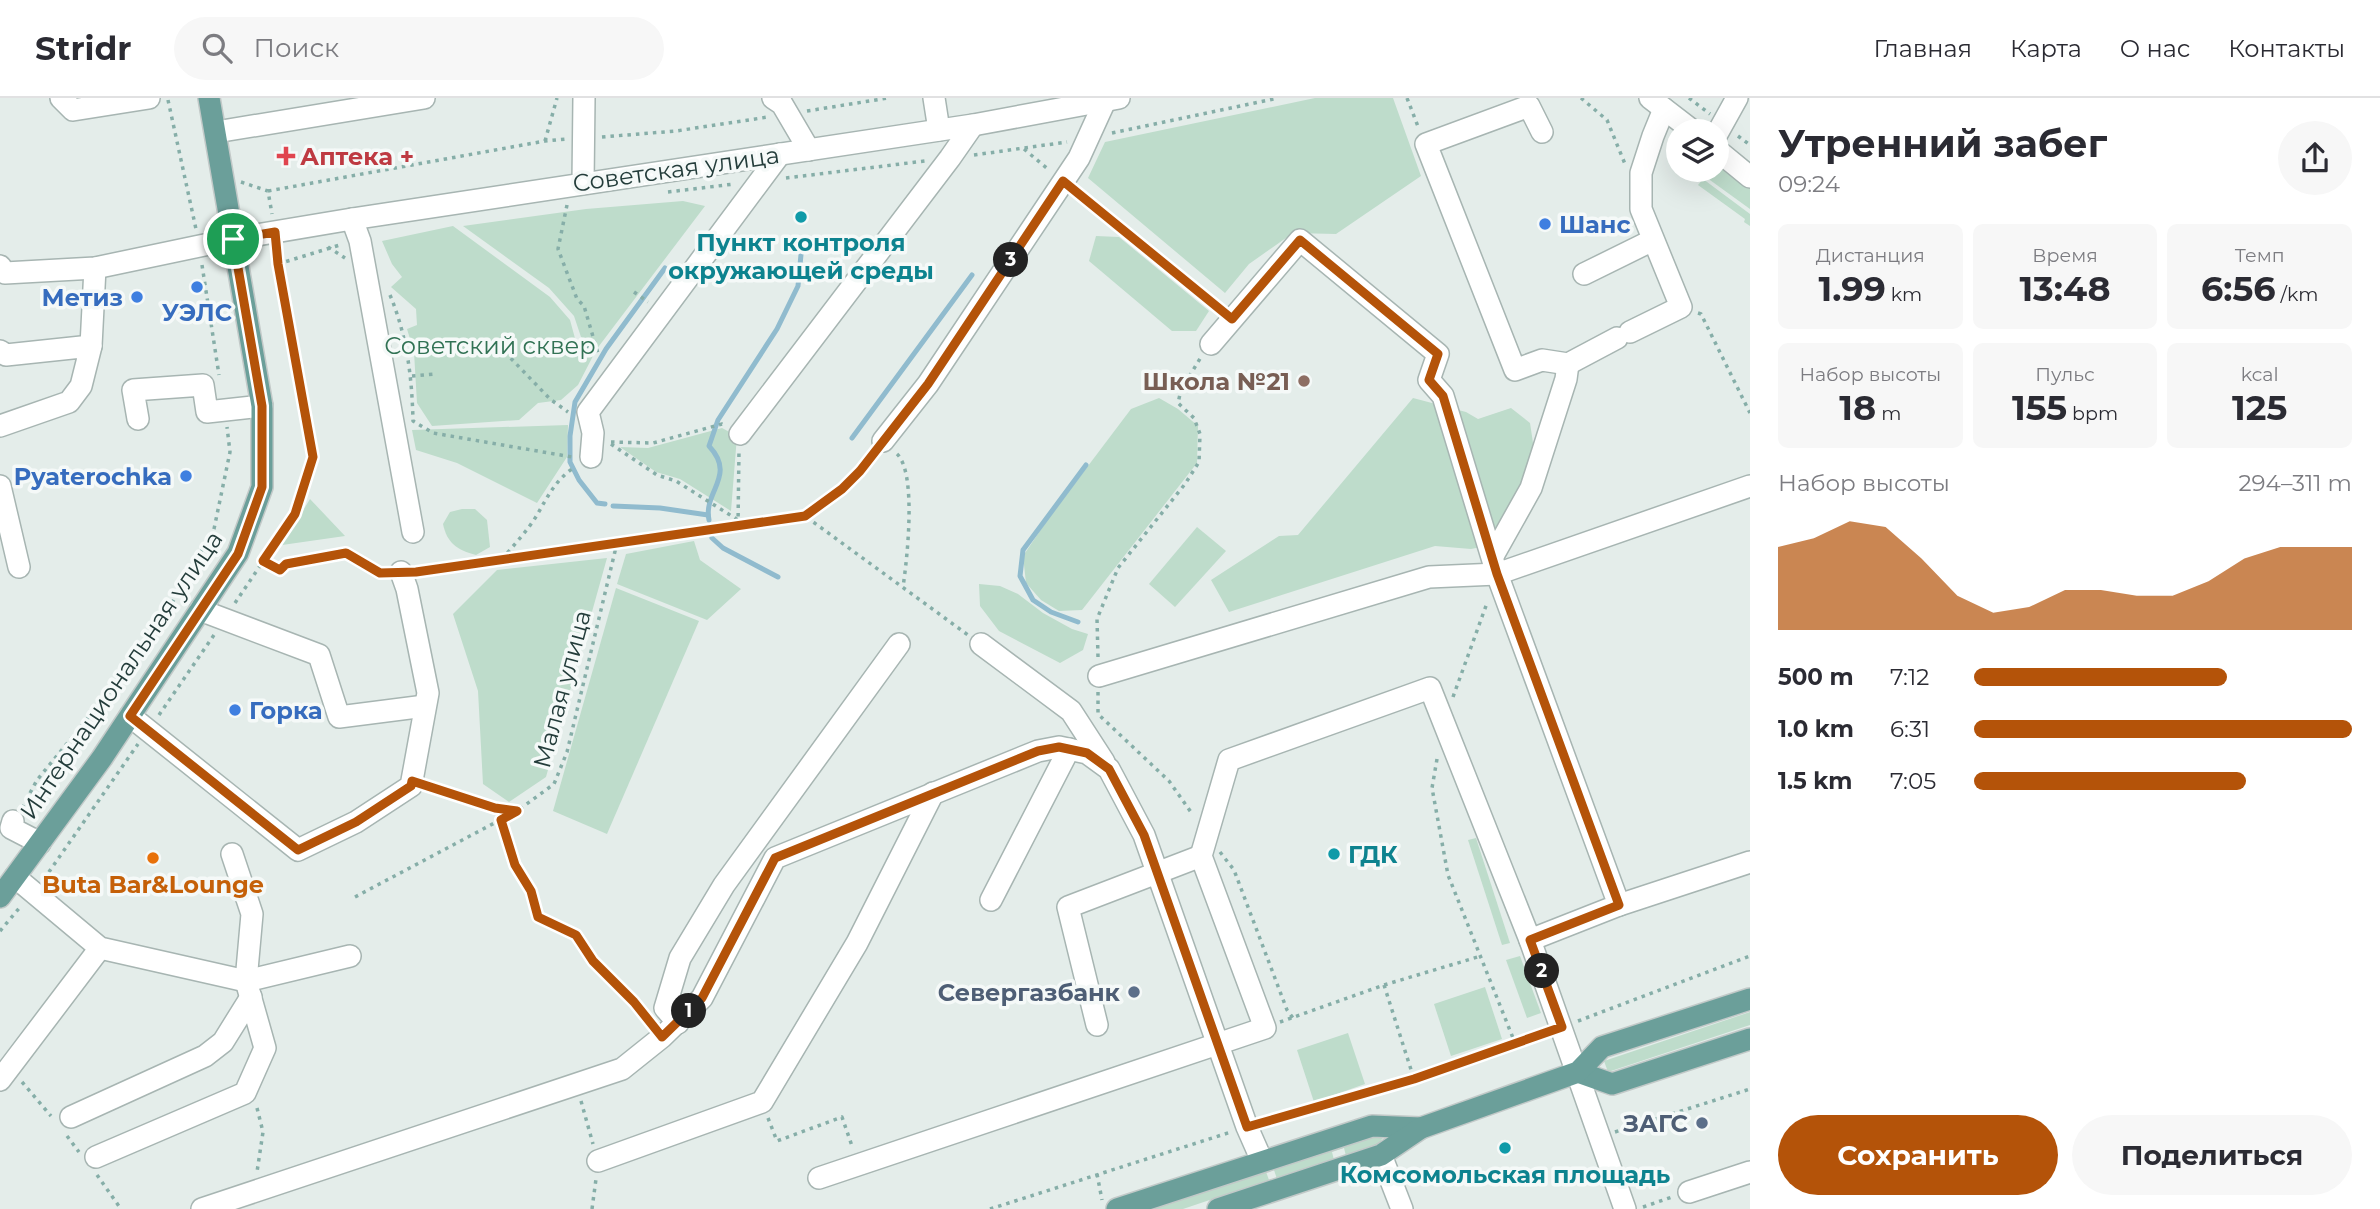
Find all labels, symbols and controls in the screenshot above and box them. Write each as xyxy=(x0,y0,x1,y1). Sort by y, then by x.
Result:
search box xyxy=(174,17,664,80)
text: Stridr xyxy=(35,28,132,68)
icon: search xyxy=(198,29,236,67)
text: Поиск xyxy=(254,32,339,64)
text: Главная xyxy=(1874,34,1972,63)
text: Карта xyxy=(2010,34,2082,63)
text: О нас xyxy=(2120,34,2190,63)
text: Контакты xyxy=(2228,34,2345,63)
map controls xyxy=(1666,119,1729,182)
button: layers xyxy=(1666,119,1729,182)
text: Утренний забег xyxy=(1778,120,2107,167)
button: share xyxy=(2278,121,2352,195)
street label: Советская улица xyxy=(571,140,781,198)
place label: Аптека + xyxy=(300,142,414,171)
marker: Аптека + xyxy=(278,148,294,164)
text: 09:24 xyxy=(1778,170,1840,198)
pin xyxy=(203,209,263,269)
marker: Пункт контроля окружающей среды xyxy=(793,209,809,225)
place label: Шанс xyxy=(1559,210,1631,239)
marker: Шанс xyxy=(1537,216,1553,232)
icon: arrive xyxy=(214,220,252,258)
place label: Пункт контроля окружающей среды xyxy=(668,228,934,285)
pin: 3 xyxy=(993,242,1028,278)
text: Дистанция xyxy=(1816,244,1925,267)
text: Время xyxy=(2032,244,2098,267)
text: Темп xyxy=(2235,244,2285,267)
text: 3 xyxy=(1005,248,1016,271)
text: 1.99 xyxy=(1818,267,1886,310)
text: 13:48 xyxy=(2019,267,2111,310)
text: 6:56 xyxy=(2201,267,2276,310)
marker: УЭЛС xyxy=(189,279,205,295)
place label: Метиз xyxy=(42,283,123,312)
text: km xyxy=(1886,283,1922,306)
text: /km xyxy=(2276,283,2318,306)
marker: Метиз xyxy=(129,289,145,305)
place label: УЭЛС xyxy=(162,298,232,327)
park label: Советский сквер xyxy=(384,331,596,360)
text: Набор высоты xyxy=(1799,363,1941,386)
text: Пульс xyxy=(2035,363,2095,386)
text: kcal xyxy=(2241,363,2279,386)
place label: Школа №21 xyxy=(1143,367,1290,396)
marker: Школа №21 xyxy=(1296,373,1312,389)
text: 18 xyxy=(1839,386,1876,429)
text: 155 xyxy=(2012,386,2067,429)
text: 125 xyxy=(2232,386,2287,429)
text: m xyxy=(1876,402,1901,425)
text: bpm xyxy=(2067,402,2118,425)
place label: Pyaterochka xyxy=(14,462,172,491)
marker: Pyaterochka xyxy=(178,468,194,484)
text: Набор высоты xyxy=(1778,469,1950,497)
text: 294–311 m xyxy=(2238,469,2352,497)
street label: Интернациональная улица xyxy=(14,525,228,825)
street label: Малая улица xyxy=(527,607,597,771)
text: 500 m xyxy=(1778,663,1854,691)
text: 7:12 xyxy=(1890,663,1929,691)
place label: Горка xyxy=(249,696,323,725)
marker: Горка xyxy=(227,702,243,718)
text: 1.0 km xyxy=(1778,715,1854,743)
text: 6:31 xyxy=(1890,715,1930,743)
text: 1.5 km xyxy=(1778,767,1852,795)
text: 7:05 xyxy=(1890,767,1936,795)
place label: ГДК xyxy=(1348,840,1398,869)
marker: ГДК xyxy=(1326,846,1342,862)
marker: Buta Bar&Lounge xyxy=(145,850,161,866)
place label: Buta Bar&Lounge xyxy=(42,870,264,899)
pin: 2 xyxy=(1524,954,1560,988)
text: 2 xyxy=(1536,959,1547,982)
place label: Севергазбанк xyxy=(938,978,1121,1007)
marker: Севергазбанк xyxy=(1126,984,1142,1000)
pin: 1 xyxy=(672,993,706,1028)
text: 1 xyxy=(685,999,692,1022)
place label: ЗАГС xyxy=(1622,1109,1688,1138)
marker: ЗАГС xyxy=(1694,1115,1710,1131)
button: Сохранить xyxy=(1778,1115,2058,1195)
button: Поделиться xyxy=(2072,1115,2352,1195)
marker: Комсомольская площадь xyxy=(1497,1140,1513,1156)
place label: Комсомольская площадь xyxy=(1340,1160,1670,1189)

